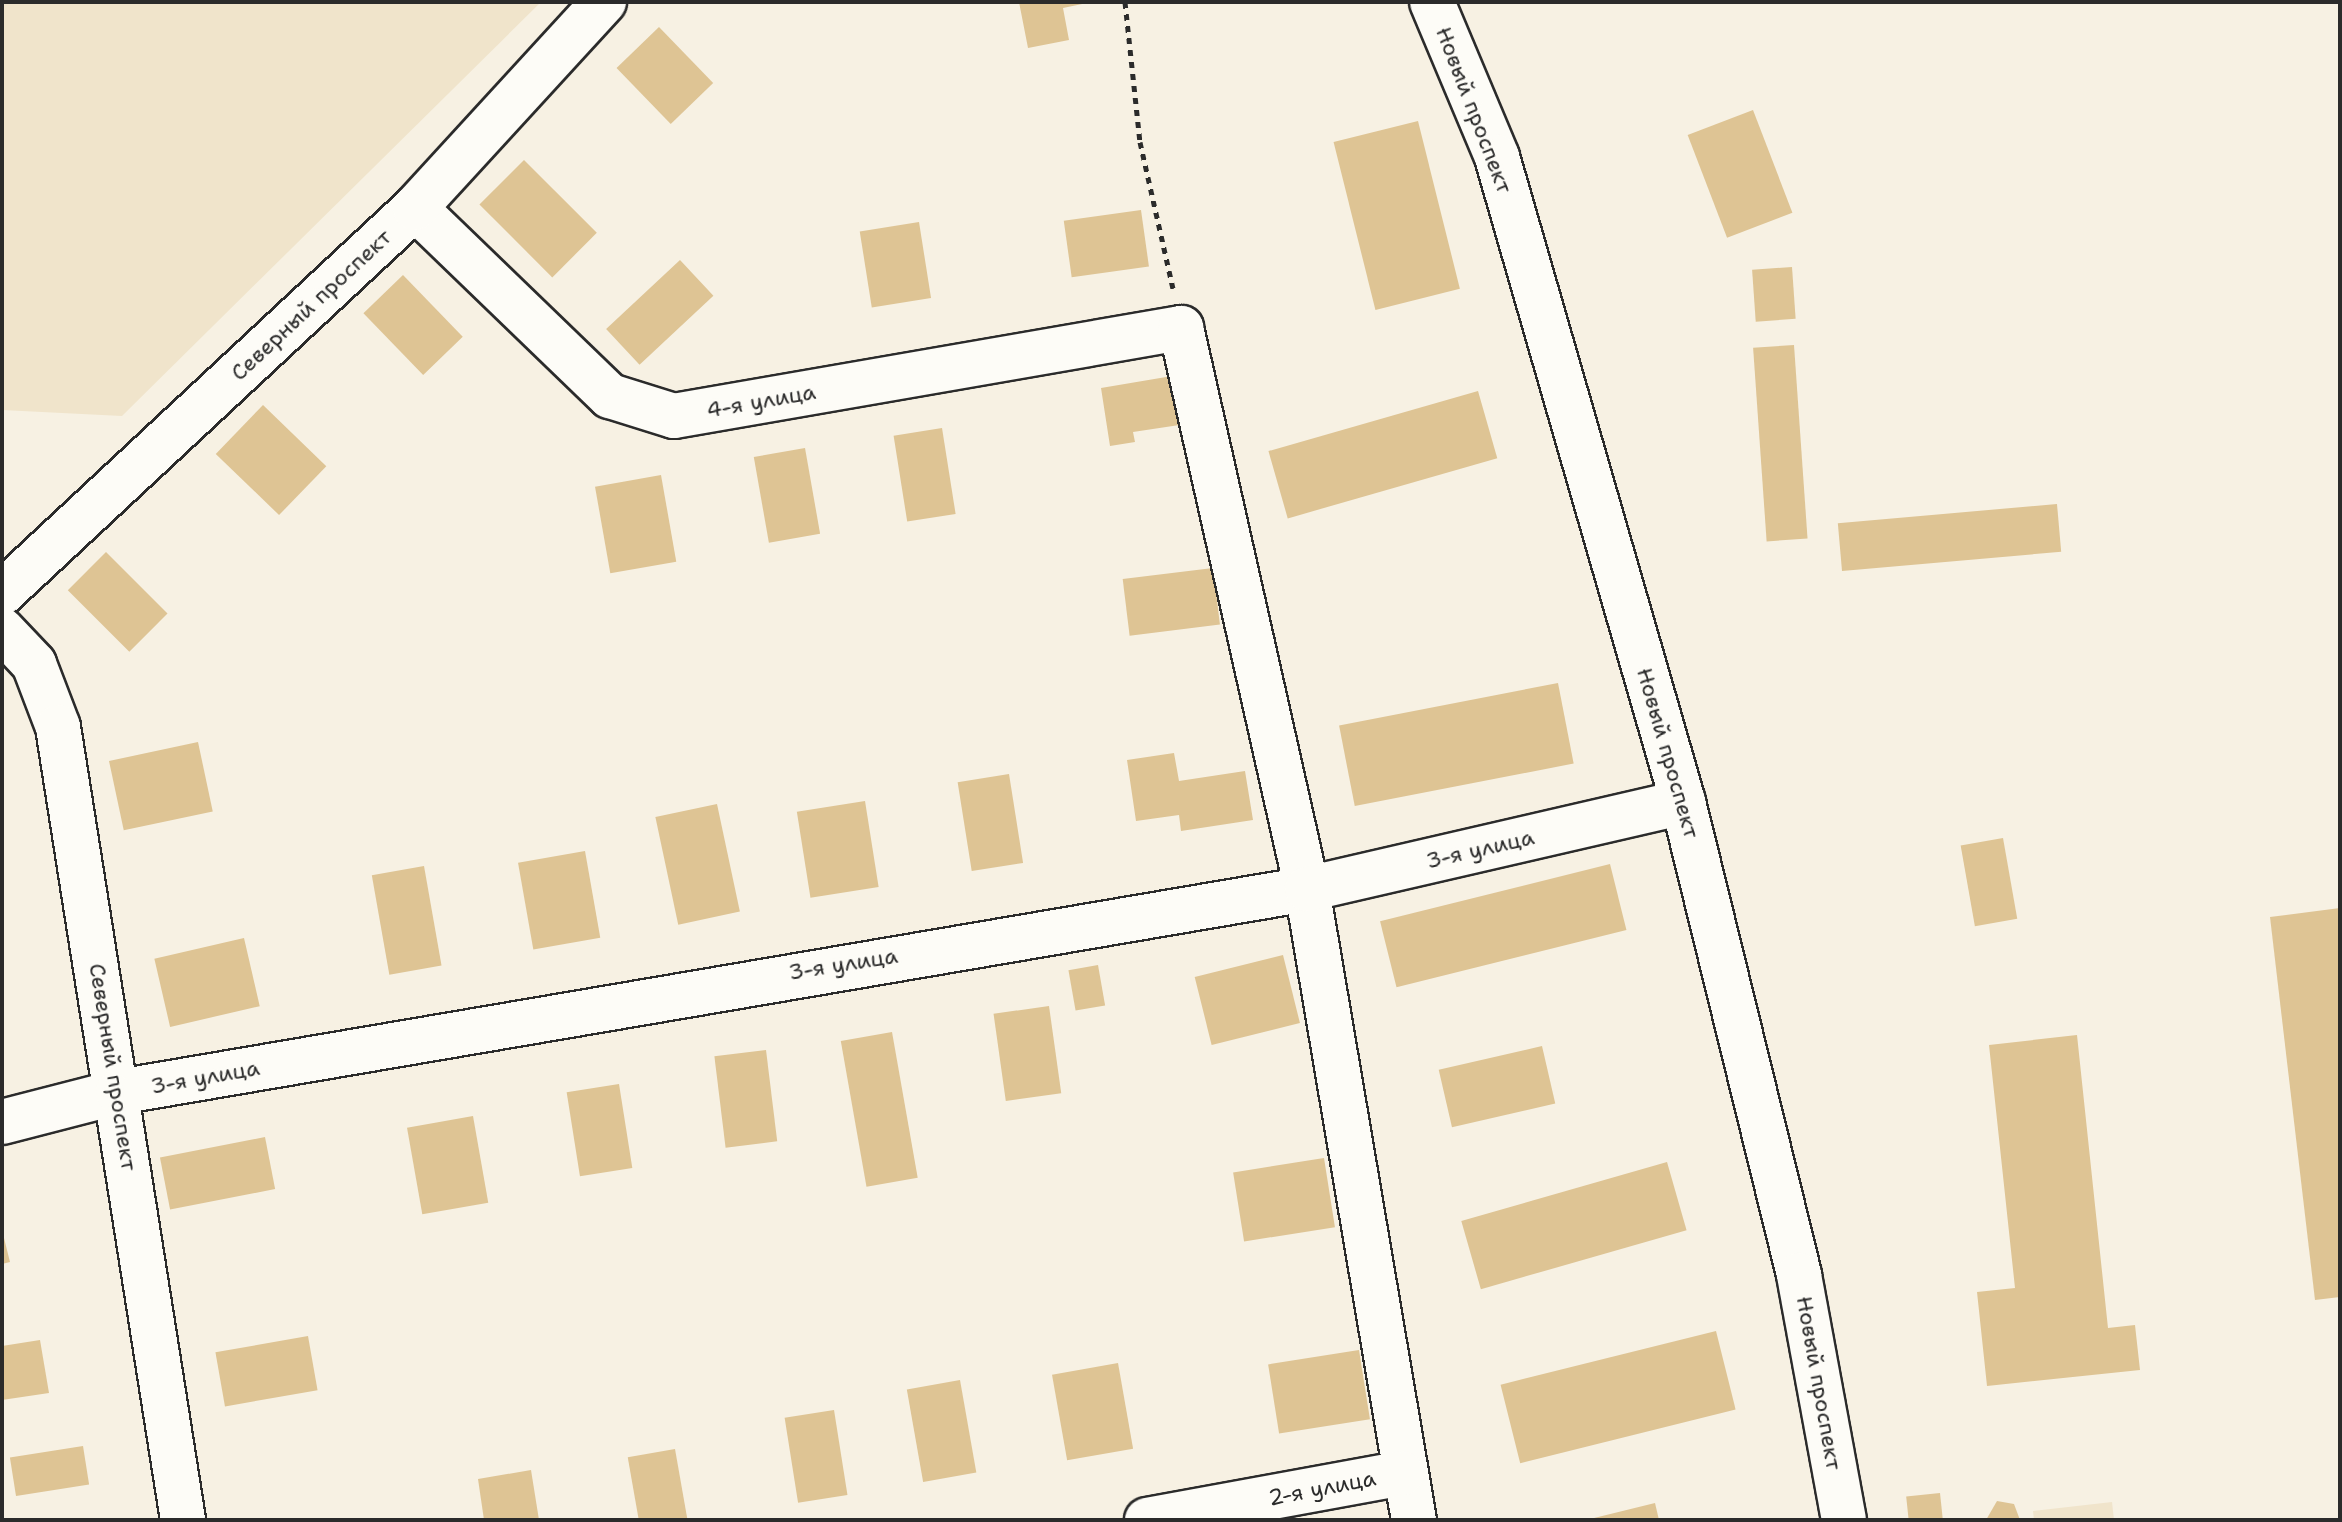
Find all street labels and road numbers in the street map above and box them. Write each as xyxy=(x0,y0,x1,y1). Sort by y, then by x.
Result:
street label: Новый проспект xyxy=(1430,23,1518,197)
street label: Северный проспект xyxy=(225,224,397,386)
street label: 4-я улица xyxy=(704,378,818,424)
street label: Новый проспект xyxy=(1631,665,1705,841)
street label: 3-я улица xyxy=(1423,824,1537,874)
street label: 3-я улица xyxy=(787,942,899,986)
street label: Северный проспект xyxy=(84,962,142,1172)
street label: 3-я улица xyxy=(148,1054,262,1100)
street label: Новый проспект xyxy=(1791,1294,1847,1472)
street label: 2-я улица xyxy=(1266,1465,1378,1511)

